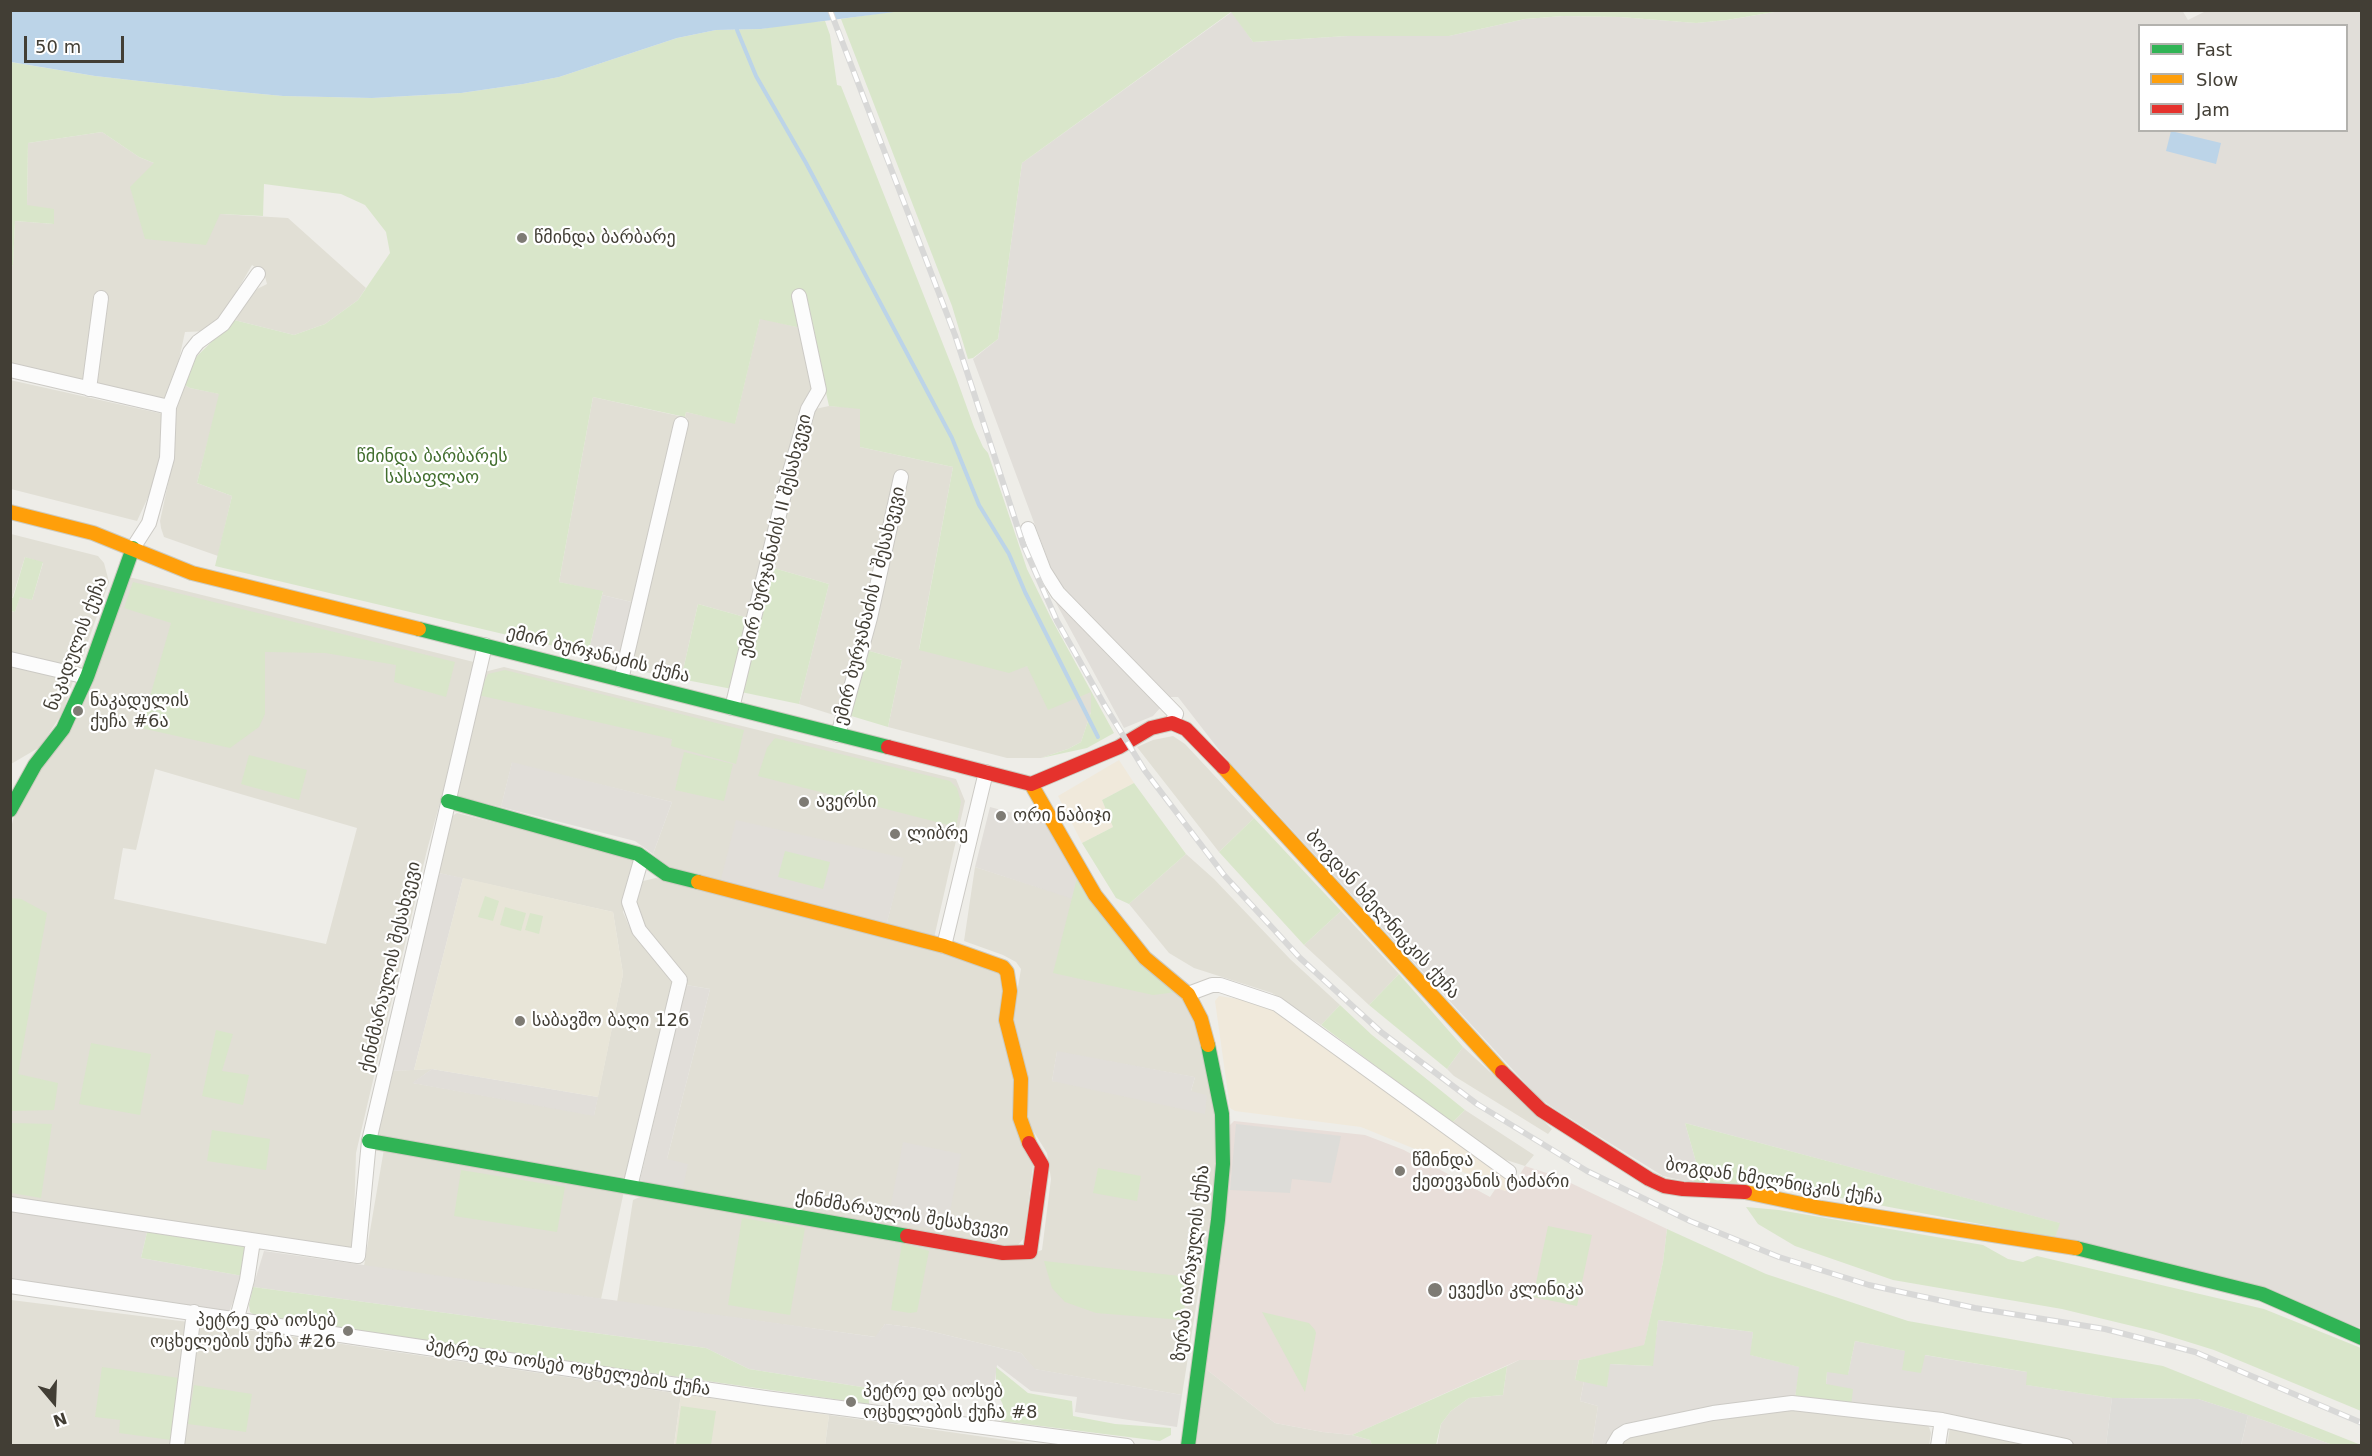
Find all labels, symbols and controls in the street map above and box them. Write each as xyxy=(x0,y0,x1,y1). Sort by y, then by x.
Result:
scale bar xyxy=(27,24,128,62)
legend xyxy=(2138,24,2348,132)
text: 50 m xyxy=(35,36,81,57)
text: Fast xyxy=(2196,39,2232,60)
text: Slow xyxy=(2196,69,2238,90)
text: Jam xyxy=(2196,99,2230,120)
place label: წმინდა ბარბარე xyxy=(534,227,676,249)
marker: წმინდა ბარბარე xyxy=(515,231,529,245)
street label: ემირ ბურჯანაძის II შესახვევი xyxy=(735,412,817,660)
park label: წმინდა ბარბარეს სასაფლაო xyxy=(356,446,508,488)
street label: ემირ ბურჯანაძის I შესახვევი xyxy=(830,485,910,727)
street label: ნაკადულის ქუჩა xyxy=(42,574,112,714)
street label: ემირ ბურჯანაძის ქუჩა xyxy=(504,622,692,688)
place label: ნაკადულის ქუჩა #6ა xyxy=(90,690,189,732)
marker: ნაკადულის ქუჩა #6ა xyxy=(71,704,85,718)
place label: ავერსი xyxy=(816,791,877,813)
marker: ავერსი xyxy=(797,795,811,809)
place label: ორი ნაბიჯი xyxy=(1013,805,1111,827)
marker: ორი ნაბიჯი xyxy=(994,809,1008,823)
place label: ლიბრე xyxy=(907,823,968,845)
street label: ბოგდან ხმელნიცკის ქუჩა xyxy=(1300,826,1464,1004)
marker: ლიბრე xyxy=(888,827,902,841)
street label: ქინძმარაულის შესახვევი xyxy=(356,859,426,1075)
place label: საბავშო ბაღი 126 xyxy=(532,1010,689,1032)
marker: საბავშო ბაღი 126 xyxy=(513,1014,527,1028)
place label: წმინდა ქეთევანის ტაძარი xyxy=(1412,1150,1569,1192)
street label: ბოგდან ხმელნიცკის ქუჩა xyxy=(1664,1154,1884,1210)
street label: ზურაბ იარაჯულის ქუჩა xyxy=(1169,1164,1215,1362)
marker: წმინდა ქეთევანის ტაძარი xyxy=(1393,1164,1407,1178)
street label: ქინძმარაულის შესახვევი xyxy=(794,1187,1010,1243)
place label: ევექსი კლინიკა xyxy=(1448,1279,1584,1301)
marker: ევექსი კლინიკა xyxy=(1426,1281,1444,1299)
place label: პეტრე და იოსებ ოცხელების ქუჩა #26 xyxy=(150,1310,336,1352)
marker: პეტრე და იოსებ ოცხელების ქუჩა #26 xyxy=(341,1324,355,1338)
street label: პეტრე და იოსებ ოცხელების ქუჩა xyxy=(424,1335,712,1401)
north arrow xyxy=(24,1372,84,1432)
place label: პეტრე და იოსებ ოცხელების ქუჩა #8 xyxy=(863,1381,1037,1424)
marker: პეტრე და იოსებ ოცხელების ქუჩა #8 xyxy=(844,1395,858,1409)
text: N xyxy=(51,1408,69,1431)

